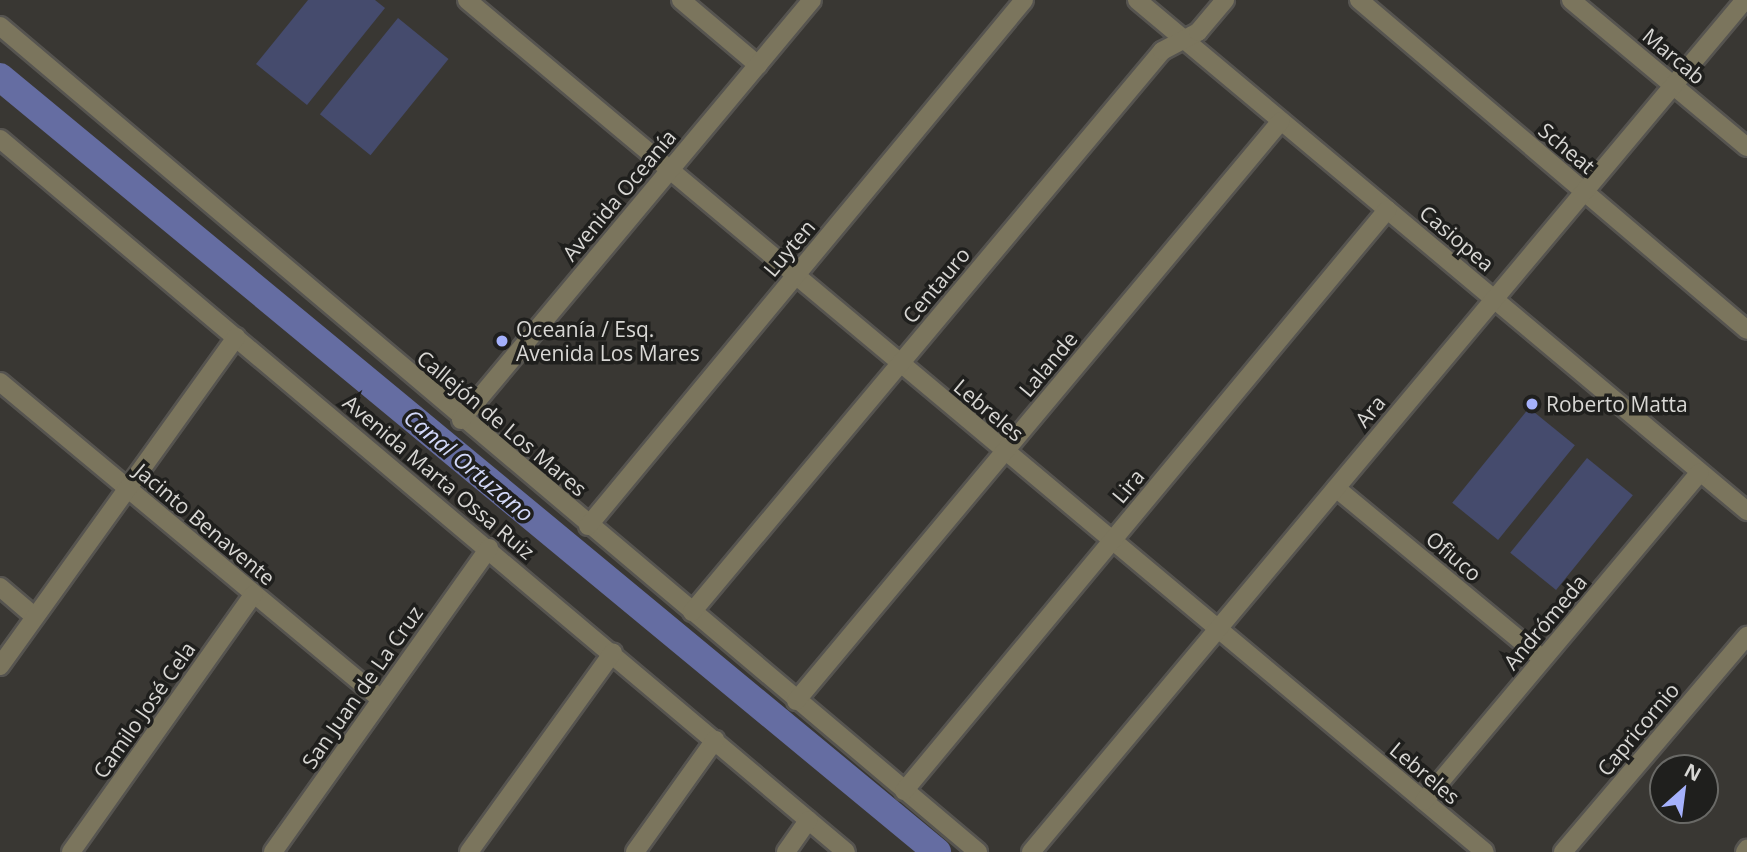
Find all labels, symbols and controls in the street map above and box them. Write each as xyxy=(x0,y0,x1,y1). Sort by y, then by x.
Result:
street label: Marcab xyxy=(1638,23,1710,89)
street label: Scheat xyxy=(1534,117,1600,179)
street label: Avenida Oceanía xyxy=(557,124,681,266)
street label: Casiopea xyxy=(1415,200,1499,276)
street label: Luyten xyxy=(758,214,820,282)
street label: Centauro xyxy=(897,242,975,328)
place label: Oceanía / Esq. Avenida Los Mares xyxy=(516,316,700,366)
street label: Lalande xyxy=(1014,326,1082,402)
marker: Oceanía / Esq. Avenida Los Mares xyxy=(494,333,510,349)
street label: Callejón de Los Mares xyxy=(412,345,592,501)
street label: Lebreles xyxy=(949,374,1029,446)
street label: Avenida Marta Ossa Ruiz xyxy=(338,390,540,564)
street label: Ara xyxy=(1350,390,1390,432)
place label: Roberto Matta xyxy=(1546,391,1688,417)
marker: Roberto Matta xyxy=(1524,396,1540,412)
water label: Canal Ortuzano xyxy=(399,403,539,527)
street label: Jacinto Benavente xyxy=(130,458,280,590)
street label: Lira xyxy=(1107,464,1149,508)
street label: Ofiuco xyxy=(1421,526,1487,586)
street label: Andrómeda xyxy=(1498,569,1592,675)
street label: San Juan de La Cruz xyxy=(296,601,428,773)
street label: Camilo José Cela xyxy=(88,637,200,783)
street label: Capricornio xyxy=(1592,677,1684,781)
street label: Lebreles xyxy=(1385,737,1465,809)
north arrow xyxy=(1649,754,1719,824)
text: N xyxy=(1680,757,1706,787)

